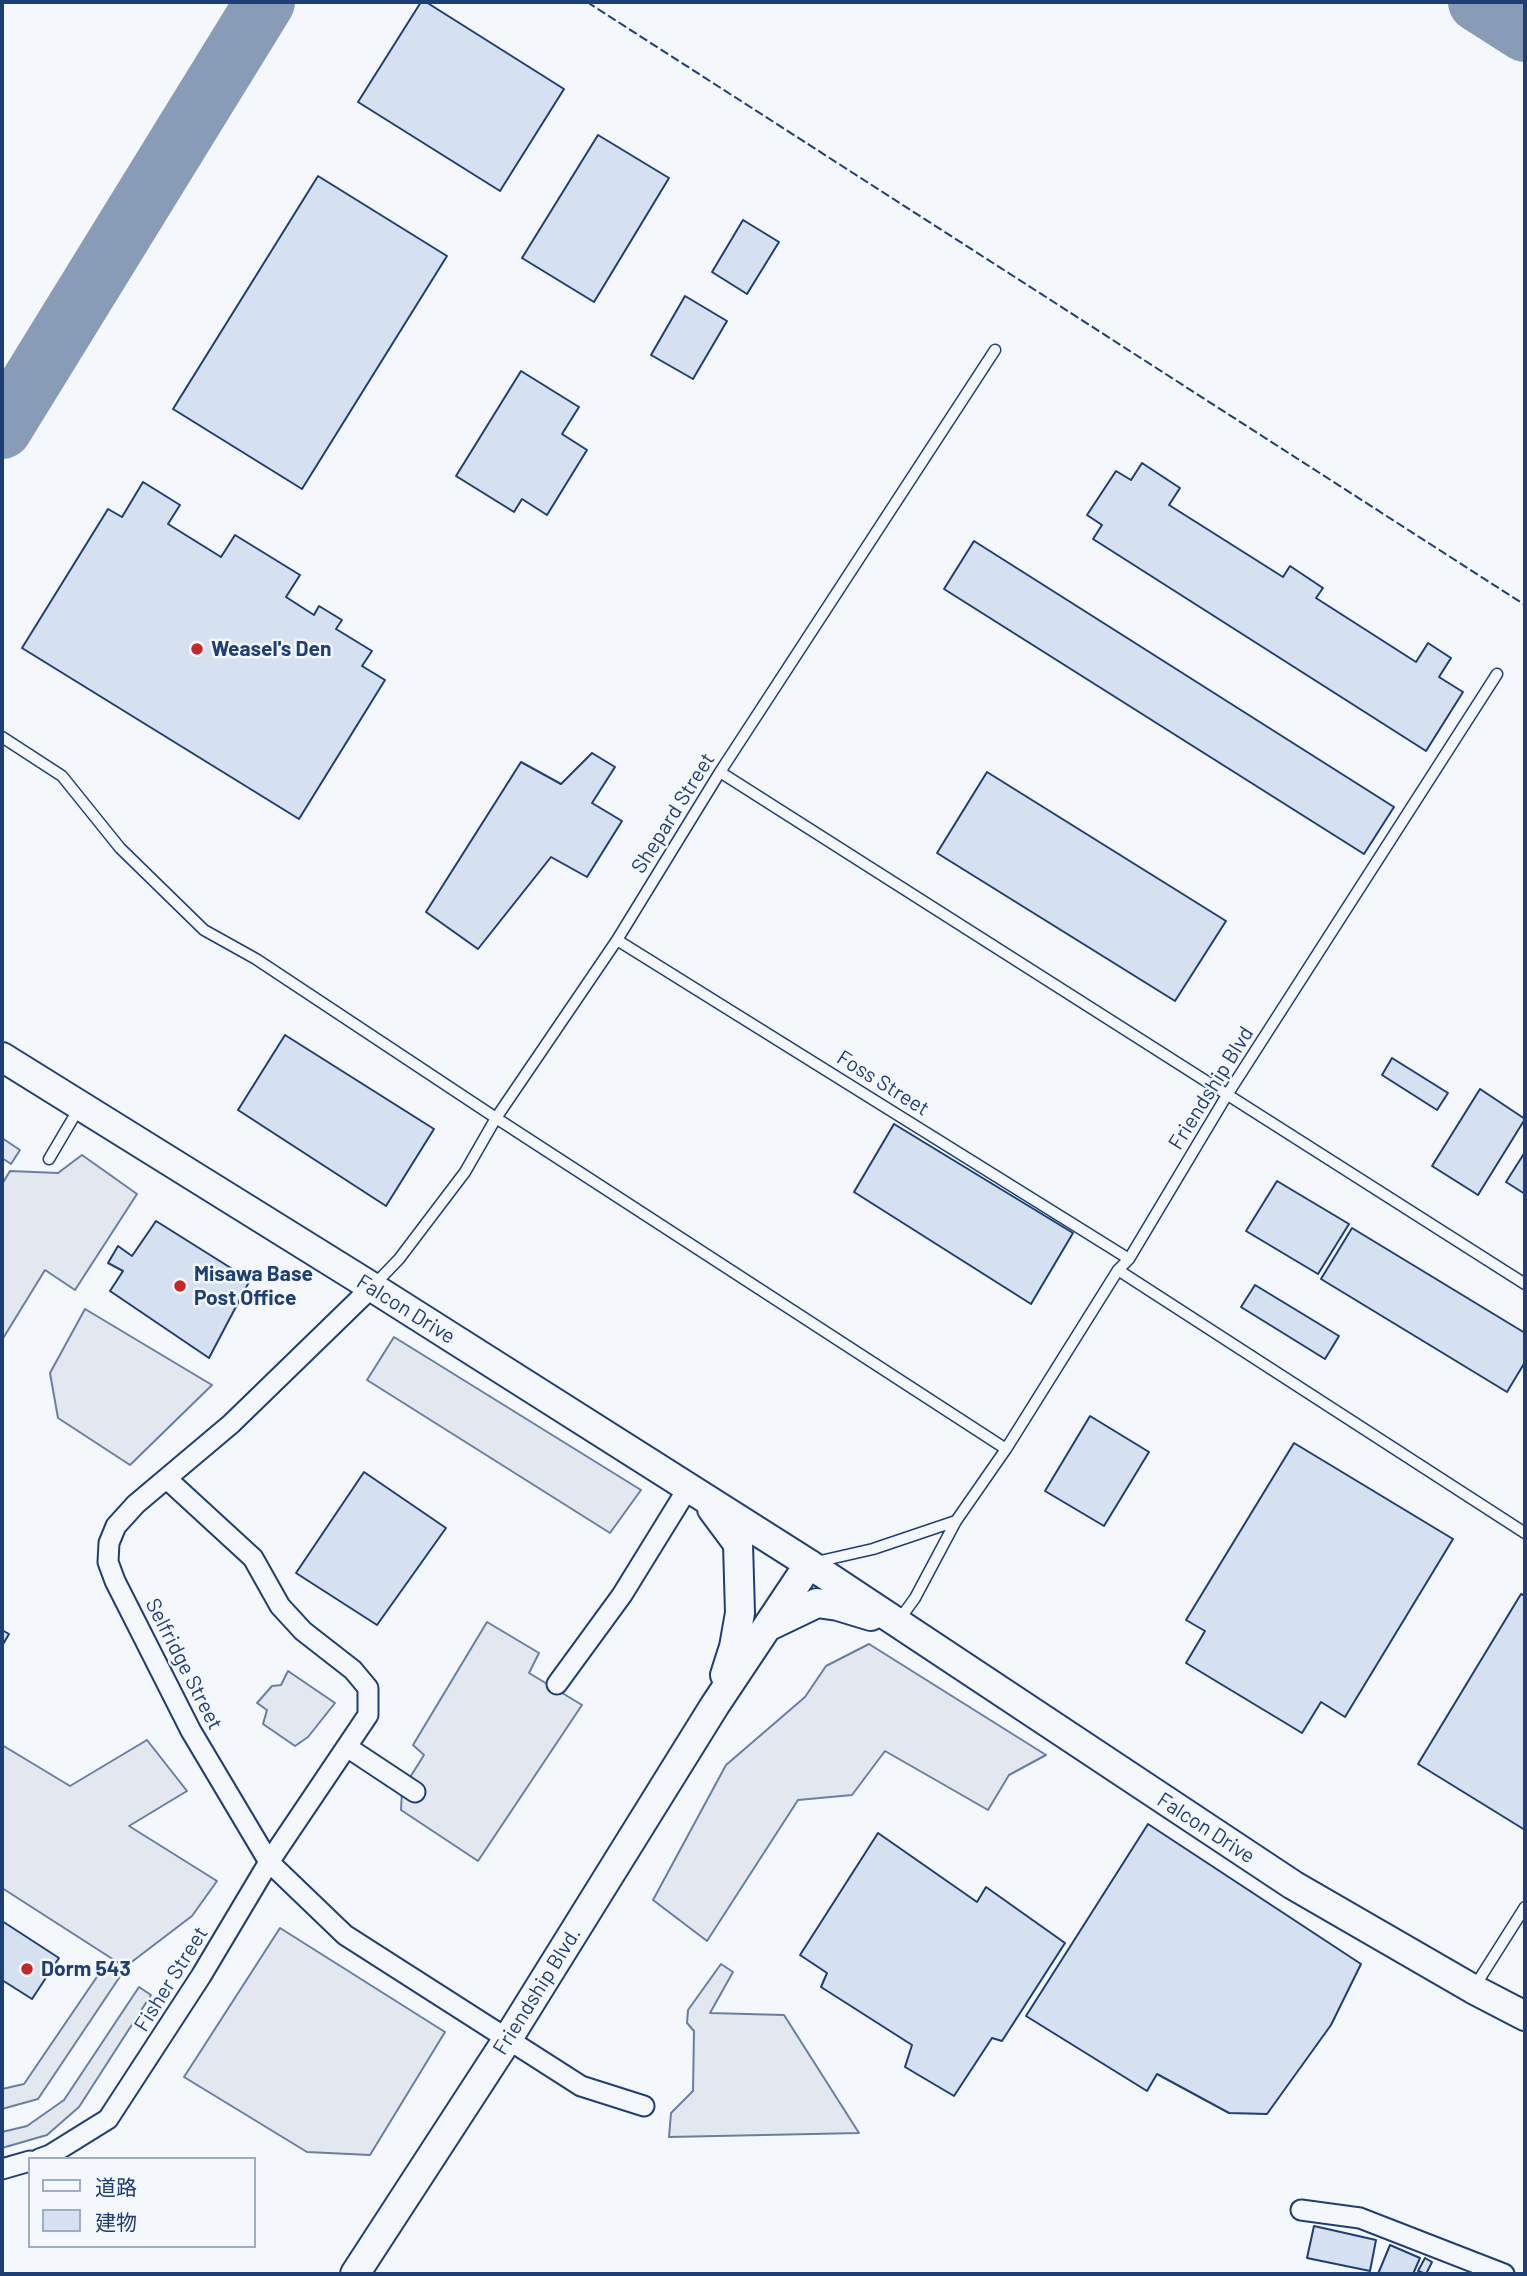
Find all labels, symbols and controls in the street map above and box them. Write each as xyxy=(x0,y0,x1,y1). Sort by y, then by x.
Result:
place label: Weasel's Den xyxy=(211,636,331,662)
marker: Weasel's Den xyxy=(189,641,205,657)
street label: Shepard Street xyxy=(626,748,720,878)
street label: Friendship Blvd xyxy=(1163,1022,1259,1154)
street label: Foss Street xyxy=(832,1045,934,1121)
place label: Misawa Base Post Office xyxy=(194,1261,313,1311)
street label: Falcon Drive xyxy=(352,1269,460,1349)
marker: Misawa Base Post Office xyxy=(172,1278,188,1294)
street label: Selfridge Street xyxy=(140,1594,228,1734)
street label: Falcon Drive xyxy=(1152,1787,1260,1869)
street label: Fisher Street xyxy=(129,1922,213,2036)
street label: Friendship Blvd. xyxy=(488,1922,586,2060)
place label: Dorm 543 xyxy=(41,1956,131,1982)
marker: Dorm 543 xyxy=(19,1961,35,1977)
legend xyxy=(28,2157,256,2248)
text: 道路 xyxy=(95,2174,137,2199)
text: 建物 xyxy=(95,2209,137,2234)

